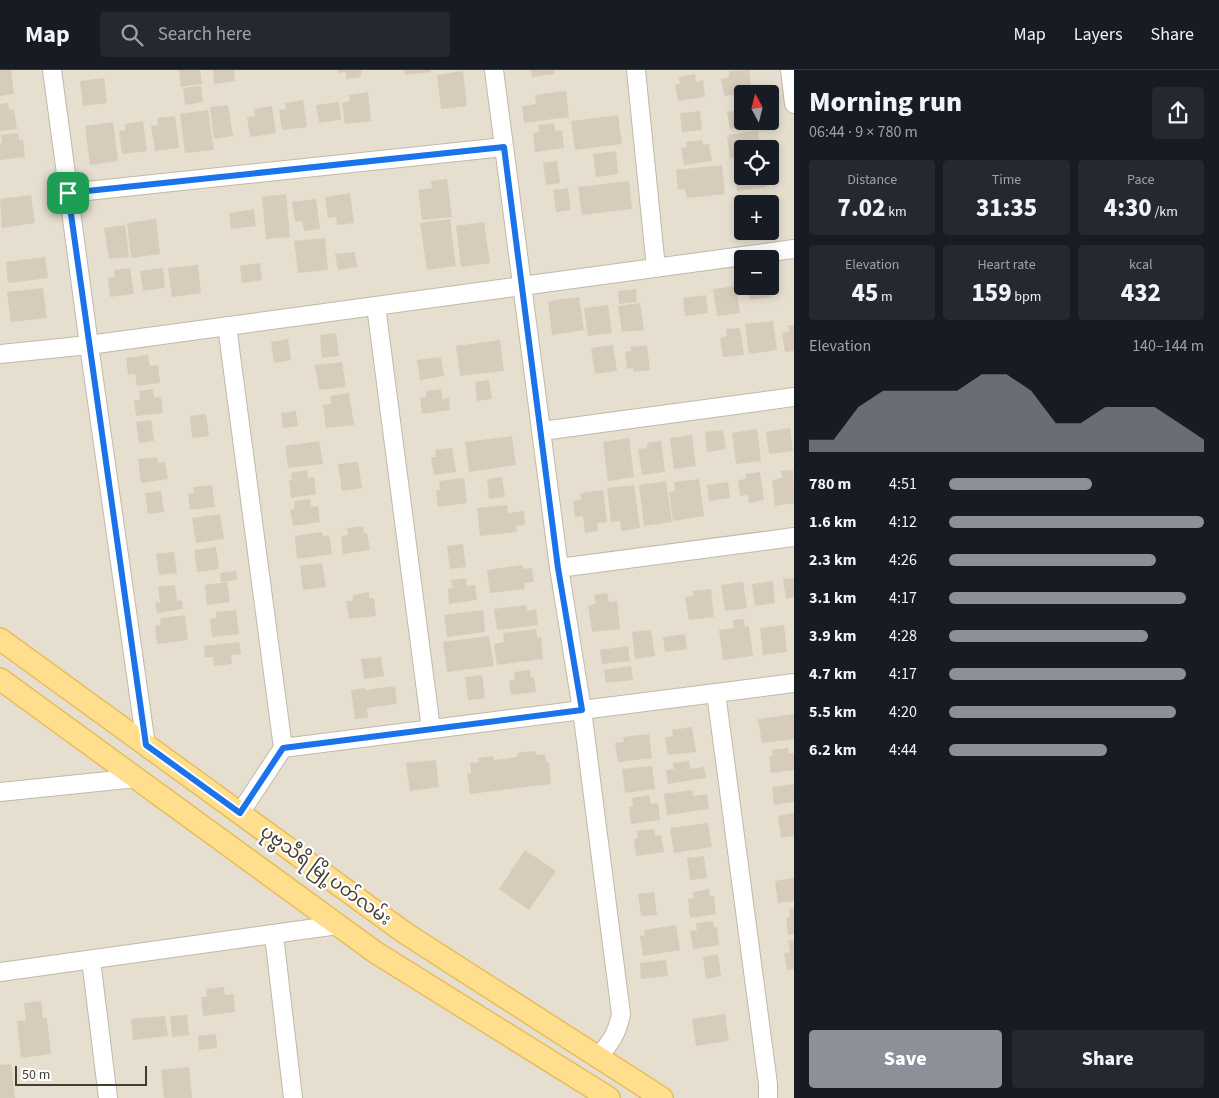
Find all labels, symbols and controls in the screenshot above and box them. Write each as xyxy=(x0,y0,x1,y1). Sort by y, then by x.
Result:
search box xyxy=(100,12,450,57)
text: Map xyxy=(25,17,70,52)
icon: search xyxy=(118,21,146,49)
text: Search here xyxy=(158,21,251,48)
text: Map xyxy=(1014,22,1046,47)
text: Layers xyxy=(1074,22,1123,47)
text: Share xyxy=(1151,22,1194,47)
text: Morning run xyxy=(809,82,962,122)
north arrow xyxy=(734,85,779,130)
map controls xyxy=(734,85,779,295)
button: share xyxy=(1152,87,1204,139)
text: 06:44 · 9 × 780 m xyxy=(809,121,918,143)
button: locate xyxy=(734,140,779,185)
text: Distance xyxy=(847,170,897,190)
text: Time xyxy=(992,170,1021,190)
text: Pace xyxy=(1127,170,1155,190)
pin xyxy=(47,172,89,214)
icon: arrive xyxy=(54,179,82,207)
text: 7.02 xyxy=(838,190,885,226)
text: 31:35 xyxy=(976,190,1037,226)
text: 4:30 xyxy=(1104,190,1152,226)
button: + xyxy=(734,195,779,240)
text: km xyxy=(885,202,907,222)
text: /km xyxy=(1152,202,1178,222)
button: − xyxy=(734,250,779,295)
text: Elevation xyxy=(845,255,899,275)
text: Heart rate xyxy=(977,255,1036,275)
text: kcal xyxy=(1129,255,1153,275)
text: 45 xyxy=(852,275,878,311)
text: 159 xyxy=(972,275,1012,311)
text: 432 xyxy=(1121,275,1161,311)
text: m xyxy=(878,287,893,307)
text: bpm xyxy=(1012,287,1041,307)
text: Elevation xyxy=(809,335,871,357)
text: 140–144 m xyxy=(1132,335,1204,357)
text: 780 m xyxy=(809,473,851,495)
text: 4:51 xyxy=(889,473,917,495)
text: 1.6 km xyxy=(809,511,856,533)
text: 4:12 xyxy=(889,511,917,533)
text: 2.3 km xyxy=(809,549,856,571)
text: 4:26 xyxy=(889,549,917,571)
text: 3.1 km xyxy=(809,587,856,609)
text: 4:17 xyxy=(889,587,917,609)
text: 3.9 km xyxy=(809,625,856,647)
text: 4:28 xyxy=(889,625,917,647)
text: 4.7 km xyxy=(809,663,856,685)
text: 4:17 xyxy=(889,663,917,685)
text: 5.5 km xyxy=(809,701,856,723)
text: 4:20 xyxy=(889,701,917,723)
text: 6.2 km xyxy=(809,739,856,761)
text: 4:44 xyxy=(889,739,917,761)
street label: ပုဗ္ဗသီရိ မြို့ပတ်လမ်း xyxy=(254,818,398,933)
button: Save xyxy=(809,1030,1002,1088)
button: Share xyxy=(1012,1030,1204,1088)
scale bar xyxy=(15,1063,148,1086)
text: 50 m xyxy=(22,1065,50,1085)

